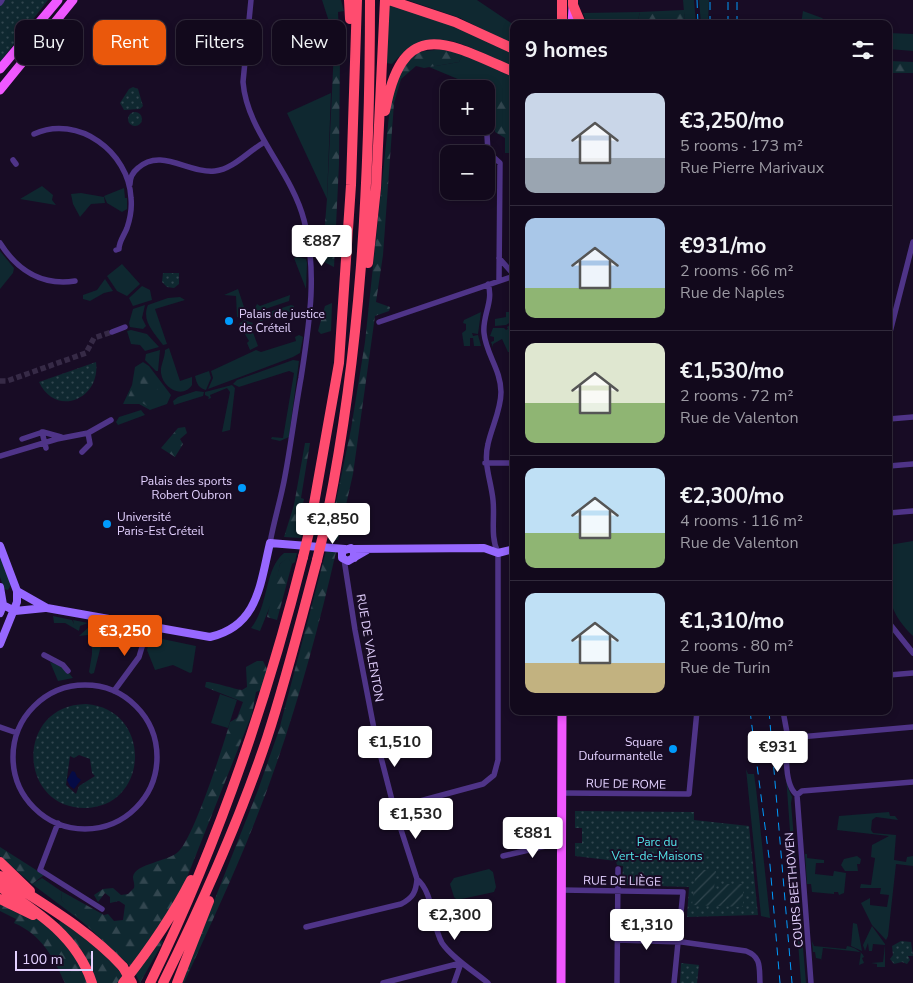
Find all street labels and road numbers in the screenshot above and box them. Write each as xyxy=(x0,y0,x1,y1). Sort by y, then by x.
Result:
street label: RUE DE VALENTON xyxy=(353,593,387,703)
street label: RUE DE ROME xyxy=(586,775,666,793)
street label: COURS BEETHOVEN xyxy=(781,832,807,948)
street label: RUE DE LIÈGE xyxy=(583,872,661,890)

